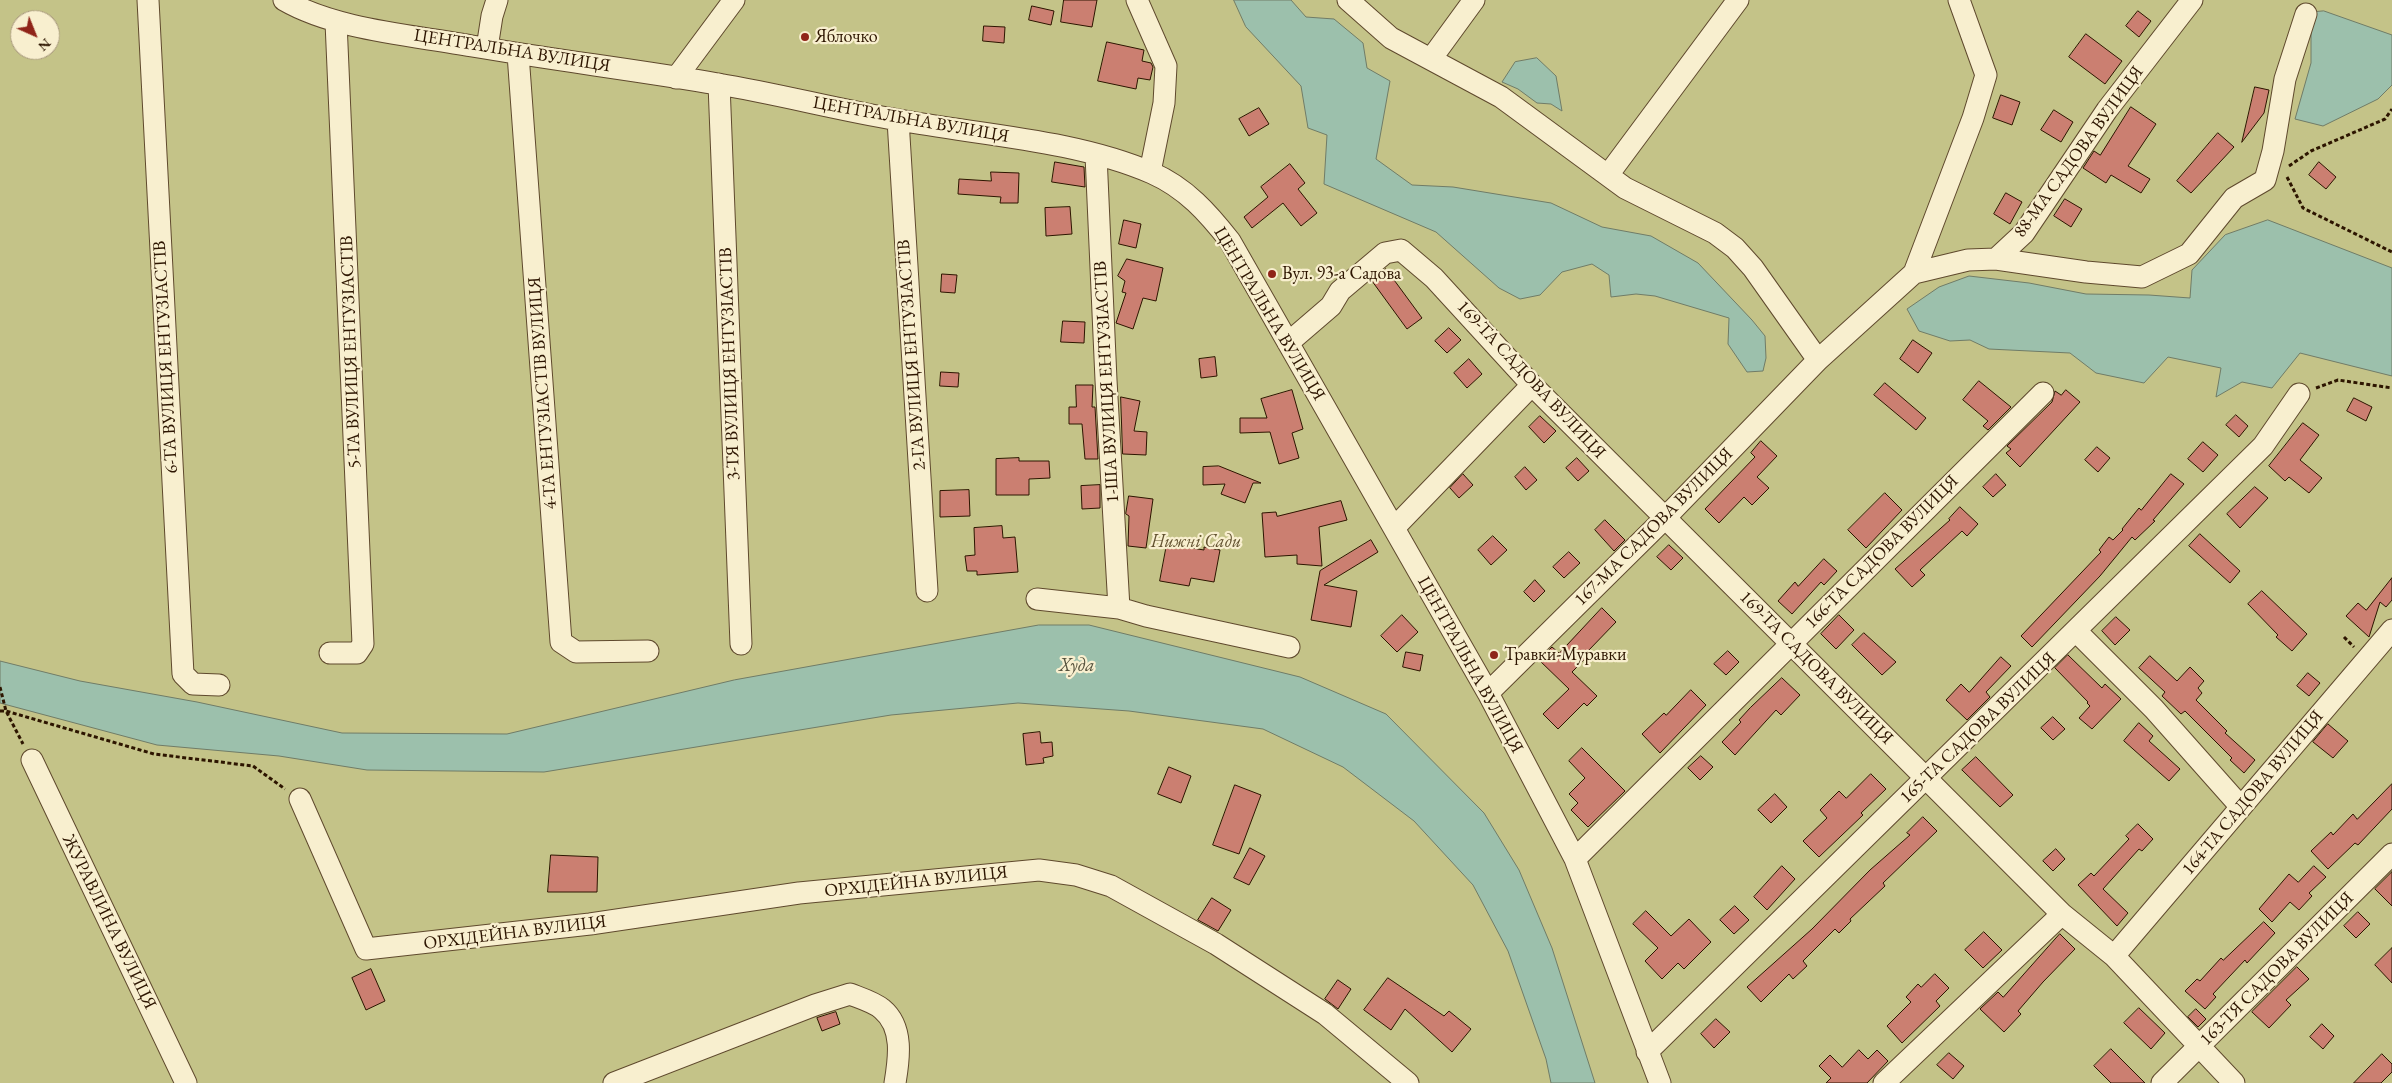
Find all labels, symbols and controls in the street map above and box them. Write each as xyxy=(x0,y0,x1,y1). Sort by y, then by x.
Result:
north arrow xyxy=(10,10,60,60)
street label: ЦЕНТРАЛЬНА ВУЛИЦЯ xyxy=(412,25,612,77)
place label: Яблочко xyxy=(815,26,878,48)
marker: Яблочко xyxy=(799,31,811,43)
text: N xyxy=(34,35,55,55)
street label: 88-МА САДОВА ВУЛИЦЯ xyxy=(2010,62,2148,242)
street label: ЦЕНТРАЛЬНА ВУЛИЦЯ xyxy=(811,92,1011,148)
street label: ЦЕНТРАЛЬНА ВУЛИЦЯ xyxy=(1209,223,1329,405)
street label: 5-ТА ВУЛИЦЯ ЕНТУЗІАСТІВ xyxy=(336,235,366,469)
street label: 2-ГА ВУЛИЦЯ ЕНТУЗІАСТІВ xyxy=(893,239,931,471)
street label: 6-ТА ВУЛИЦЯ ЕНТУЗІАСТІВ xyxy=(149,240,183,474)
street label: 3-ТЯ ВУЛИЦЯ ЕНТУЗІАСТІВ xyxy=(715,247,745,481)
street label: 1-ША ВУЛИЦЯ ЕНТУЗІАСТІВ xyxy=(1090,260,1124,504)
place label: Вул. 93-а Садова xyxy=(1282,263,1401,285)
marker: Вул. 93-а Садова xyxy=(1266,268,1278,280)
street label: 4-ТА ЕНТУЗІАСТІВ ВУЛИЦЯ xyxy=(524,276,562,510)
street label: 169-ТА САДОВА ВУЛИЦЯ xyxy=(1452,296,1610,464)
street label: 167-МА САДОВА ВУЛИЦЯ xyxy=(1570,443,1738,611)
street label: 166-ТА САДОВА ВУЛИЦЯ xyxy=(1801,471,1963,633)
park label: Нижні Сади xyxy=(1151,531,1241,553)
street label: ЦЕНТРАЛЬНА ВУЛИЦЯ xyxy=(1412,573,1528,757)
street label: 169-ТА САДОВА ВУЛИЦЯ xyxy=(1735,587,1897,749)
place label: Травки-Муравки xyxy=(1504,644,1626,666)
street label: 165-ТА САДОВА ВУЛИЦЯ xyxy=(1896,648,2060,808)
marker: Травки-Муравки xyxy=(1488,649,1500,661)
water label: Худа xyxy=(1059,655,1095,677)
street label: 164-ТА САДОВА ВУЛИЦЯ xyxy=(2178,706,2328,880)
street label: ЖУРАВЛИНА ВУЛИЦЯ xyxy=(57,831,161,1013)
street label: ОРХІДЕЙНА ВУЛИЦЯ xyxy=(823,862,1009,902)
street label: 163-ТЯ САДОВА ВУЛИЦЯ xyxy=(2196,888,2358,1050)
street label: ОРХІДЕЙНА ВУЛИЦЯ xyxy=(422,911,608,955)

